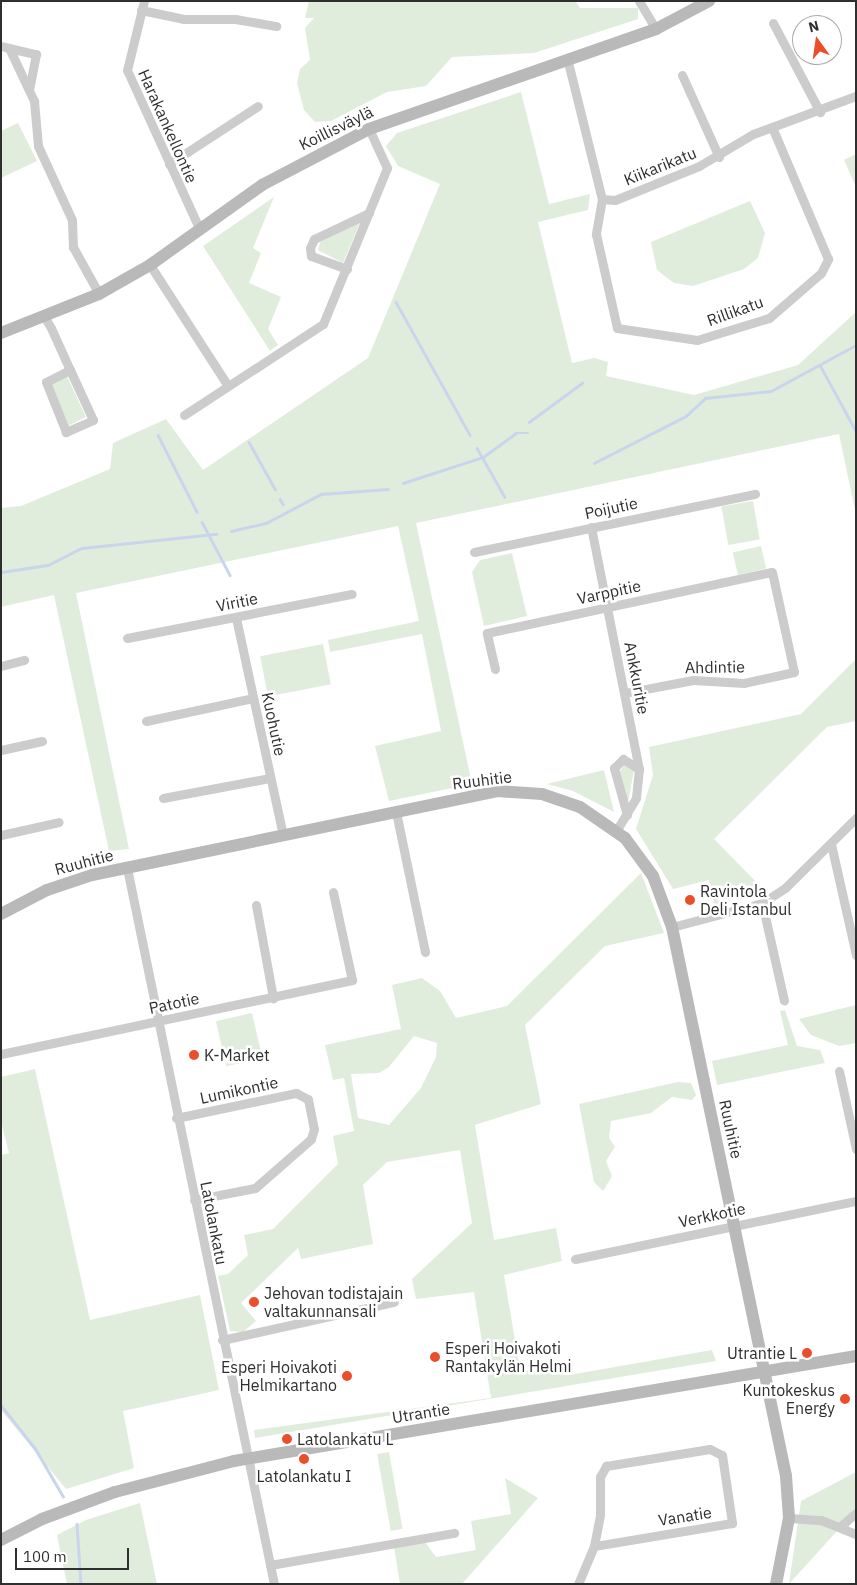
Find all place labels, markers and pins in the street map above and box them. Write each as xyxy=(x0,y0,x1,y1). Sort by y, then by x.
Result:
place label: Ravintola Deli Istanbul xyxy=(700,881,792,919)
marker: Ravintola Deli Istanbul xyxy=(684,894,696,906)
place label: K-Market xyxy=(204,1045,270,1065)
marker: K-Market xyxy=(188,1049,200,1061)
place label: Jehovan todistajain valtakunnansali xyxy=(264,1283,403,1321)
marker: Jehovan todistajain valtakunnansali xyxy=(248,1296,260,1308)
place label: Esperi Hoivakoti Rantakylän Helmi xyxy=(445,1338,571,1376)
place label: Utrantie L xyxy=(727,1343,797,1363)
marker: Utrantie L xyxy=(801,1347,813,1359)
marker: Esperi Hoivakoti Rantakylän Helmi xyxy=(429,1351,441,1363)
place label: Esperi Hoivakoti Helmikartano xyxy=(221,1357,337,1395)
marker: Esperi Hoivakoti Helmikartano xyxy=(341,1370,353,1382)
place label: Kuntokeskus Energy xyxy=(742,1380,835,1418)
marker: Kuntokeskus Energy xyxy=(839,1393,851,1405)
place label: Latolankatu L xyxy=(297,1429,393,1449)
marker: Latolankatu L xyxy=(281,1433,293,1445)
marker: Latolankatu I xyxy=(298,1453,310,1465)
place label: Latolankatu I xyxy=(257,1466,351,1486)

